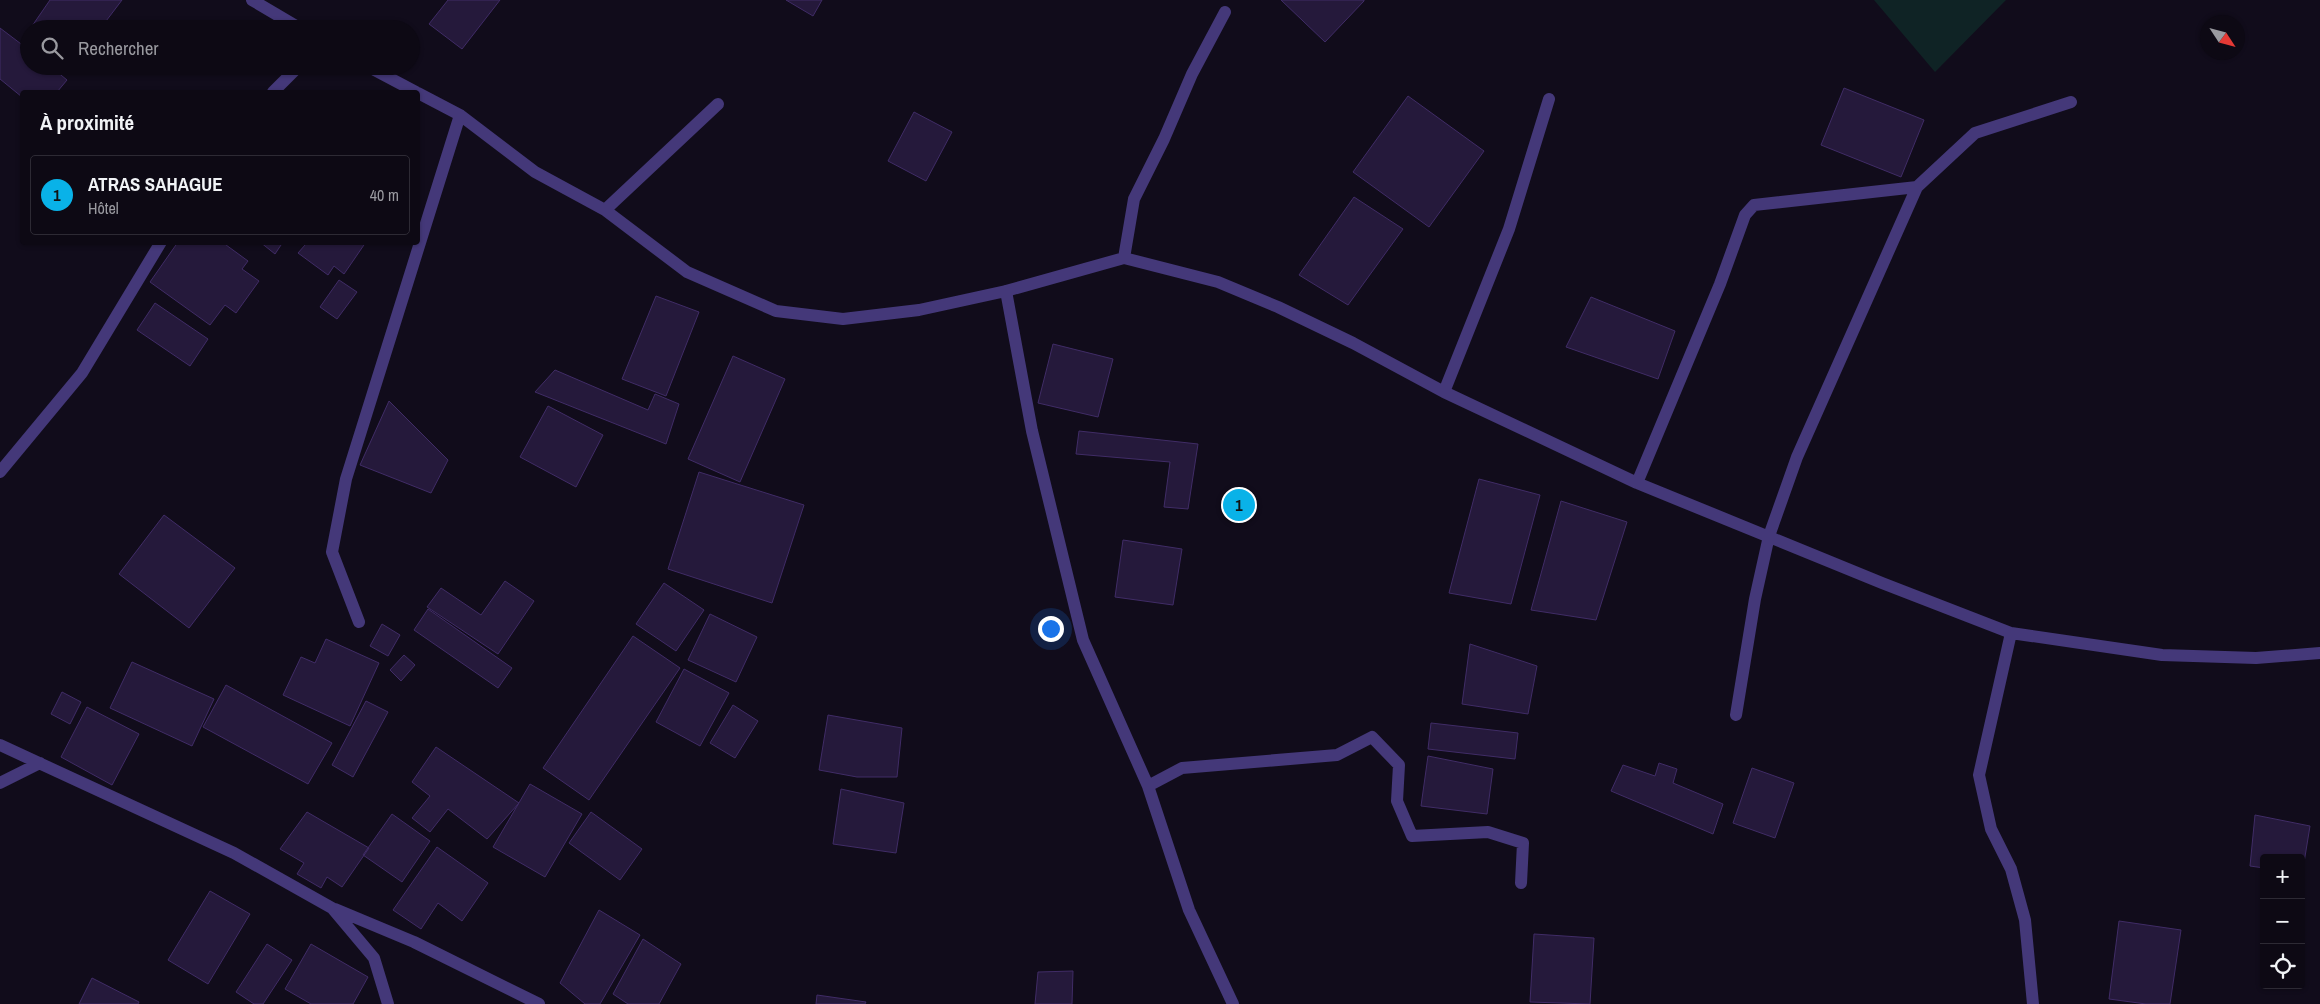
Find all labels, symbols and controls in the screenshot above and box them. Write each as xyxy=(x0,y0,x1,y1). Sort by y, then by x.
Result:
north arrow xyxy=(2200,15,2245,60)
search box xyxy=(20,20,420,75)
icon: search xyxy=(38,34,66,62)
text: Rechercher xyxy=(78,35,159,61)
text: À proximité xyxy=(40,108,134,137)
text: ATRAS SAHAGUE xyxy=(88,171,223,197)
text: 1 xyxy=(53,184,61,206)
text: 40 m xyxy=(370,184,399,206)
text: Hôtel xyxy=(88,197,119,219)
pin: 1 xyxy=(1223,486,1255,524)
your location xyxy=(1038,616,1064,642)
map controls xyxy=(2260,854,2305,989)
button: + xyxy=(2260,854,2305,899)
button: − xyxy=(2260,899,2305,944)
button: locate xyxy=(2260,944,2305,989)

